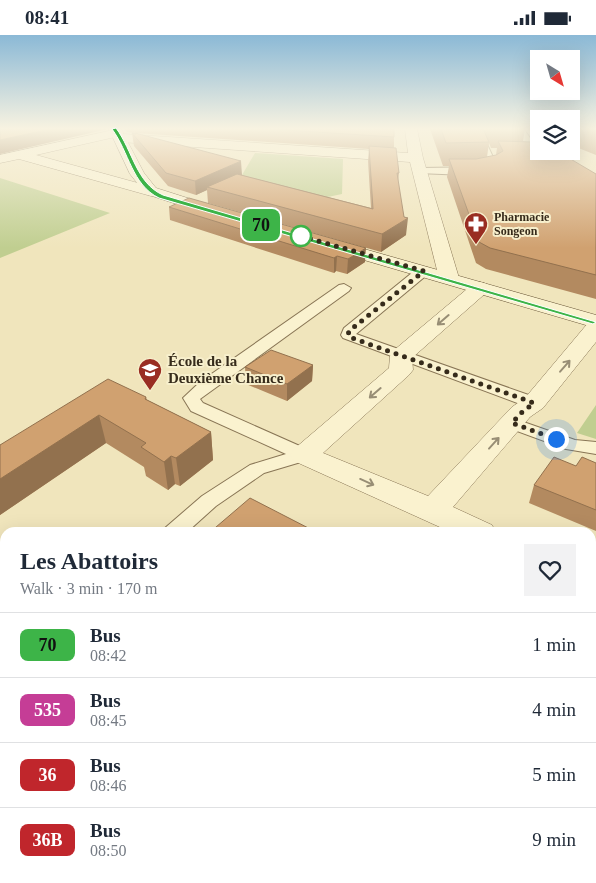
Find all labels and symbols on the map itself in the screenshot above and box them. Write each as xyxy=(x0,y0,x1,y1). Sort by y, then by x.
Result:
north arrow xyxy=(530,50,580,100)
line badge: 70 xyxy=(238,209,284,241)
place label: Pharmacie Songeon xyxy=(494,210,550,238)
pharmacy icon: Pharmacie Songeon xyxy=(463,211,489,245)
unlabelled marker xyxy=(290,225,312,247)
one-way arrow xyxy=(437,314,450,326)
place label: École de la Deuxième Chance xyxy=(168,353,284,386)
school or university icon: École de la Deuxième Chance xyxy=(137,357,163,391)
one-way arrow xyxy=(559,359,571,372)
one-way arrow xyxy=(368,387,381,398)
your location xyxy=(544,427,569,452)
one-way arrow xyxy=(488,437,499,450)
one-way arrow xyxy=(359,477,374,487)

